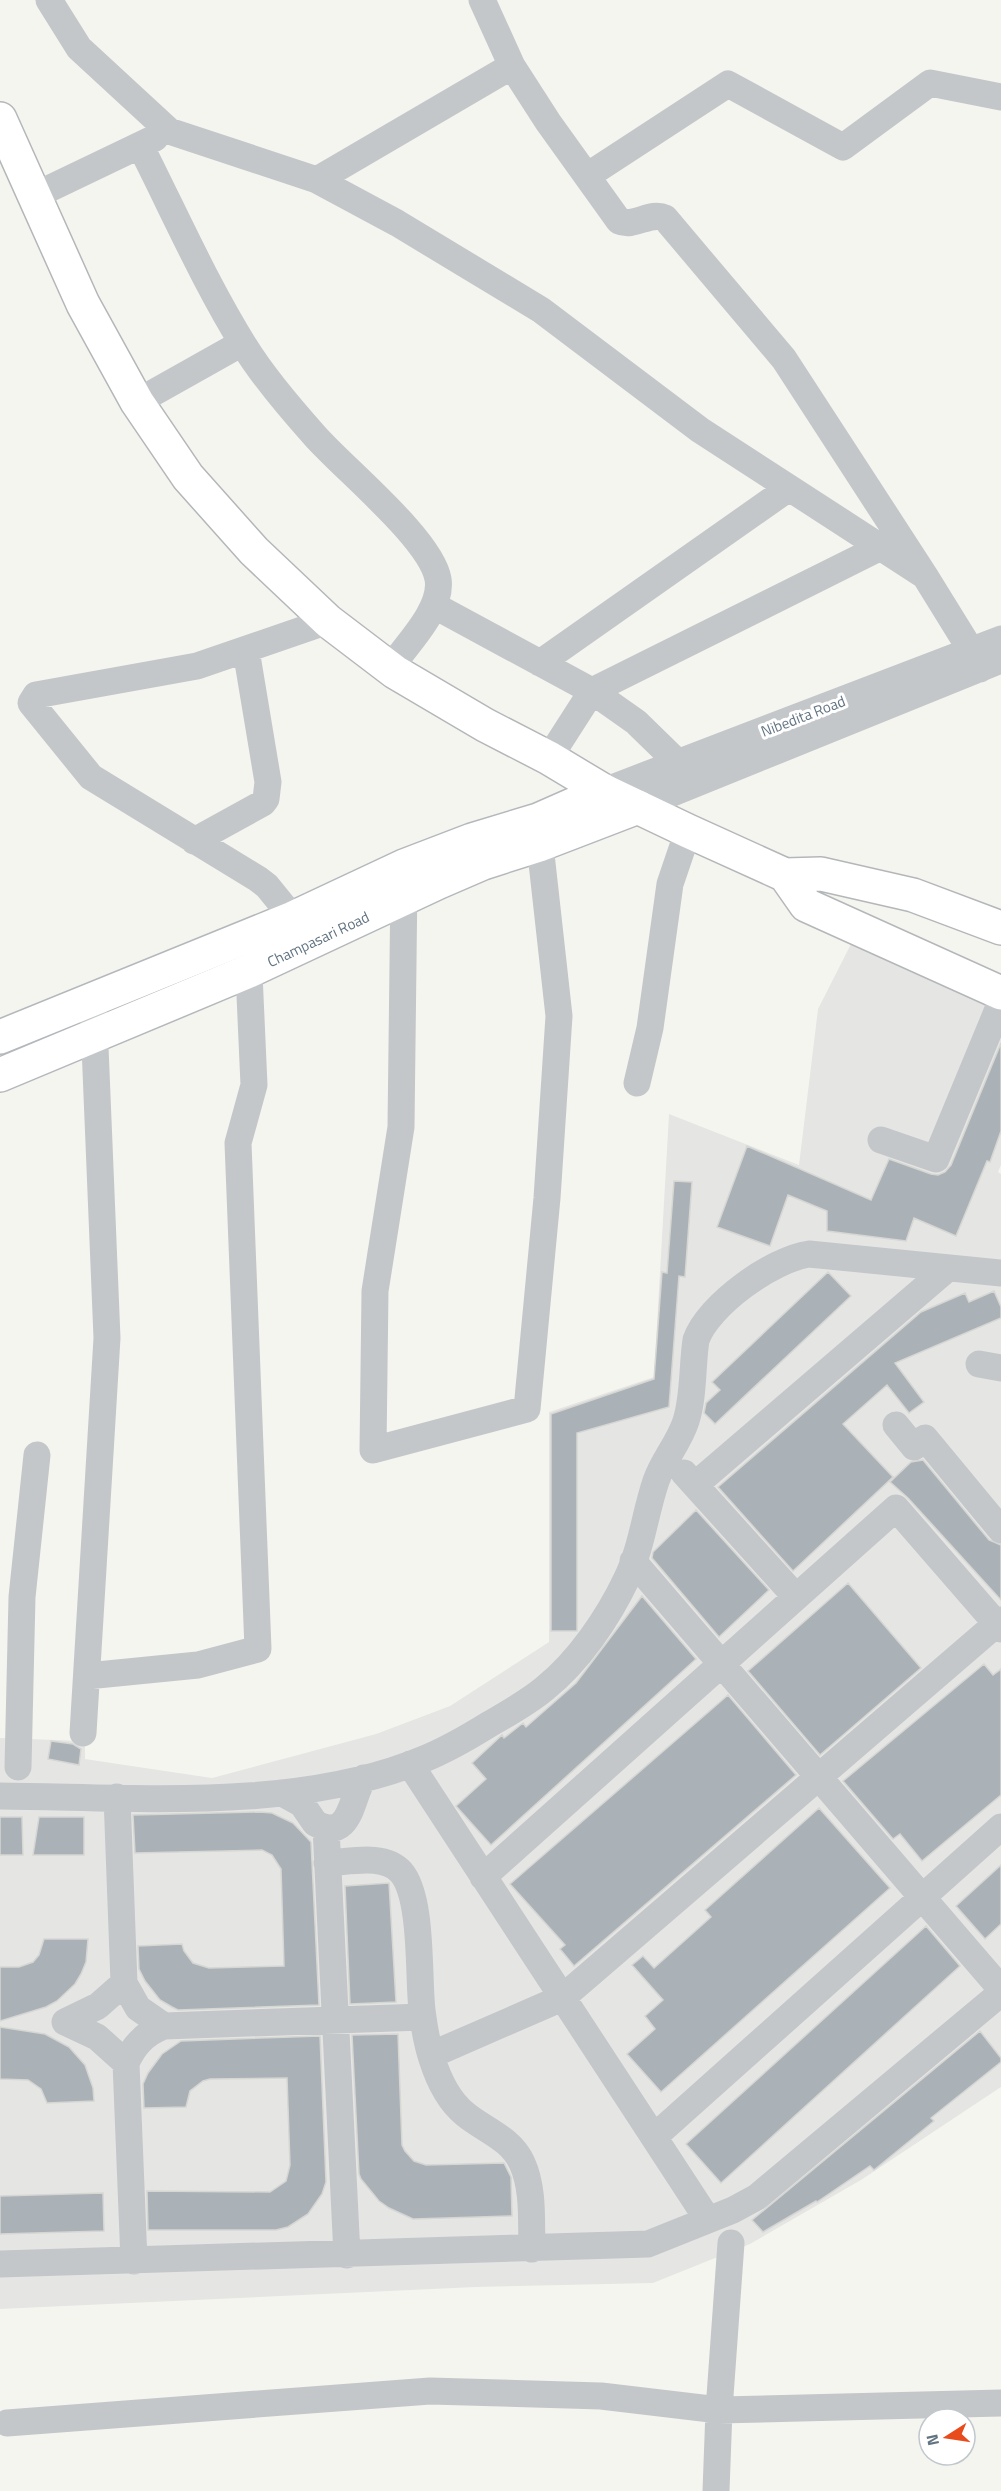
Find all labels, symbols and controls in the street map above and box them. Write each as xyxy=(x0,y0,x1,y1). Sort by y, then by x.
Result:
street label: Nibedita Road xyxy=(757,689,849,743)
street label: Champasari Road xyxy=(263,905,373,973)
north arrow xyxy=(917,2407,977,2467)
text: N xyxy=(919,2432,945,2448)

